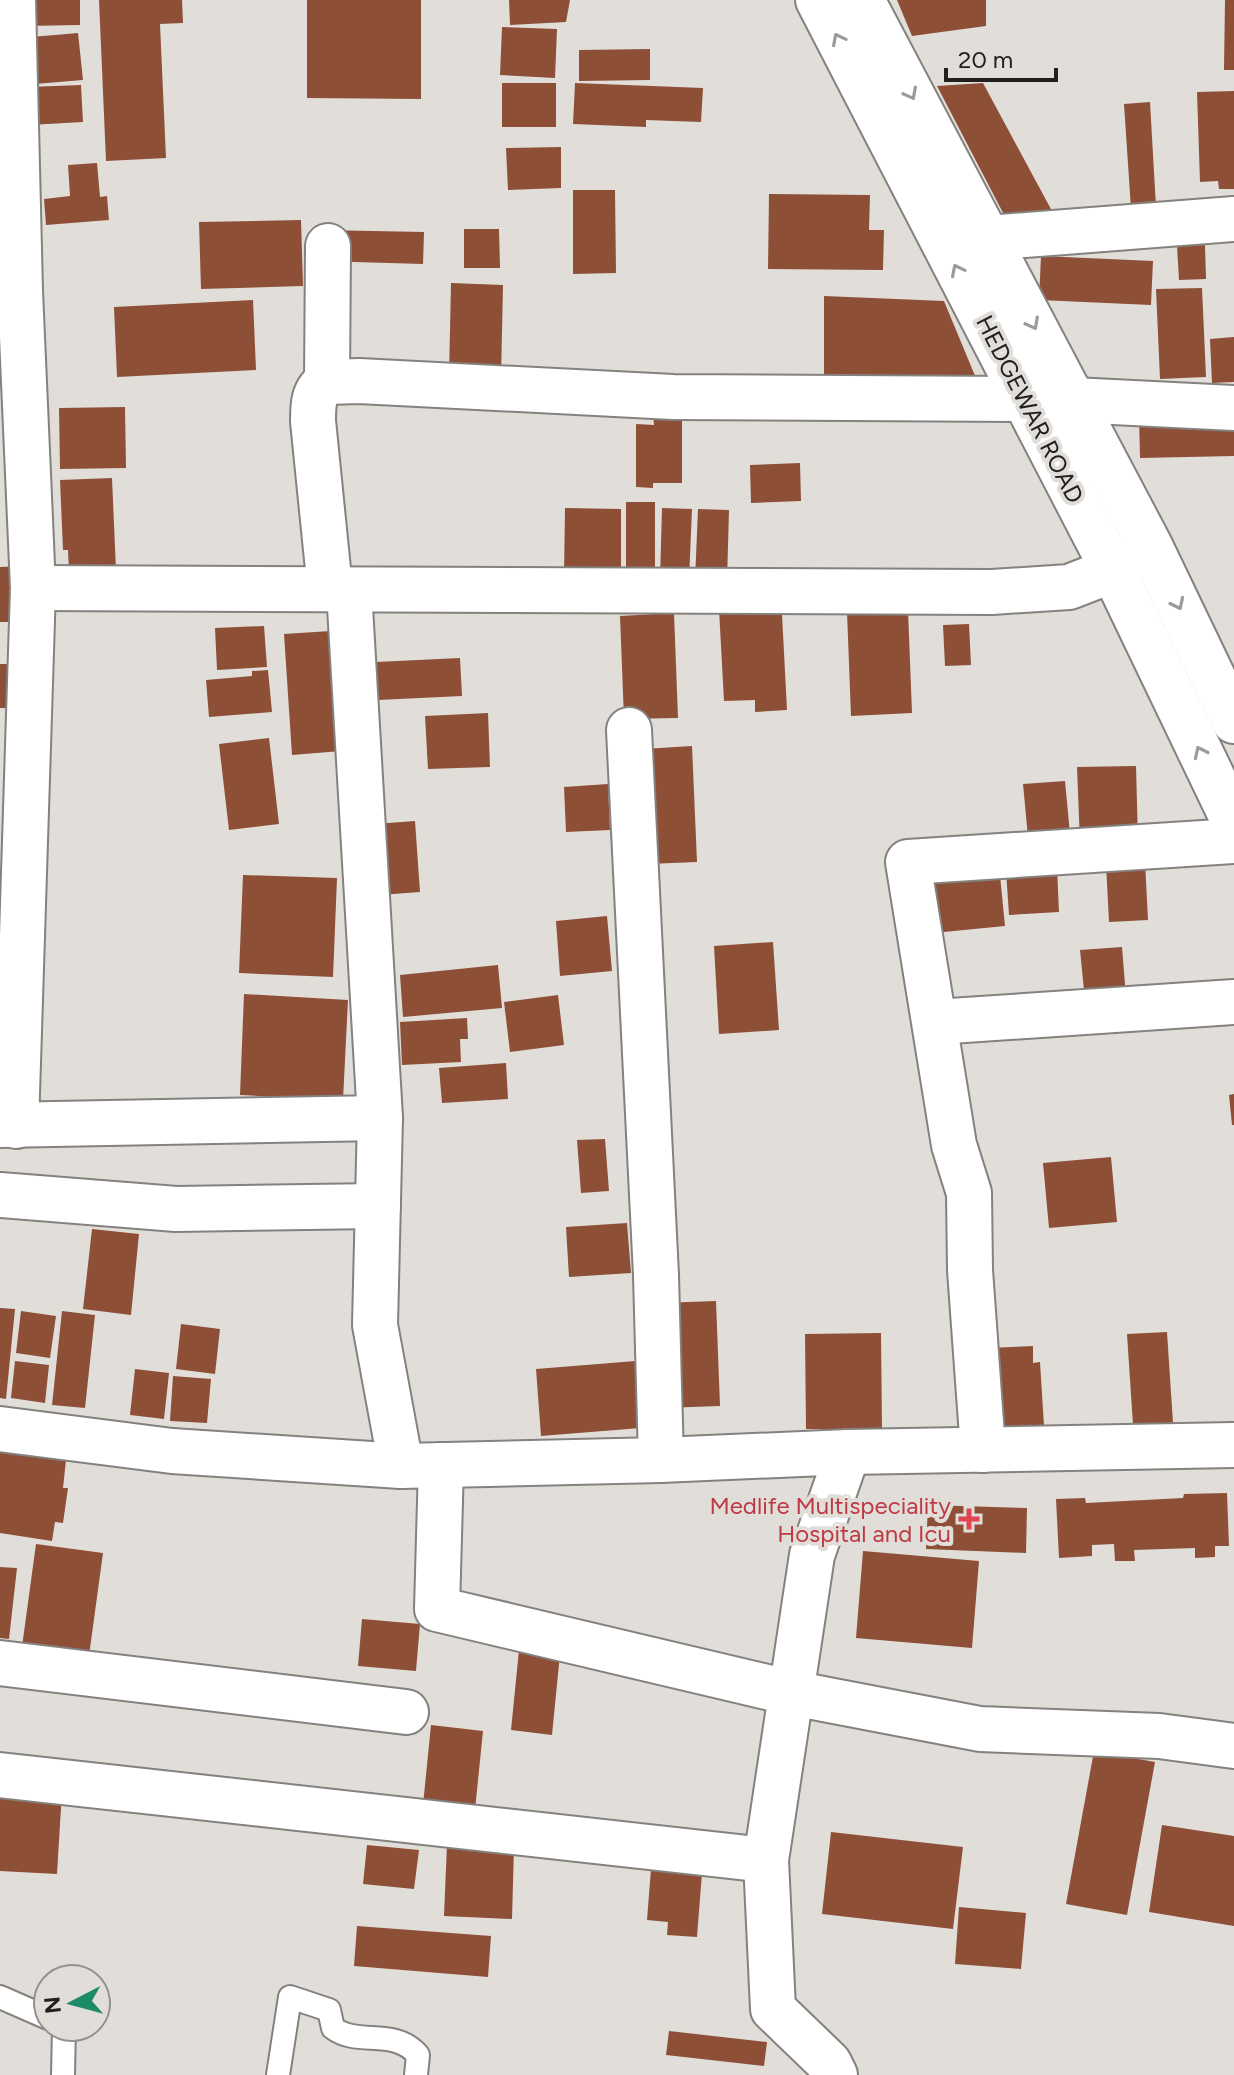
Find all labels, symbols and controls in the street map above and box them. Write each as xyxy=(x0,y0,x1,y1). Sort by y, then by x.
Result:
one-way arrow xyxy=(832,32,848,47)
scale bar xyxy=(946,32,1056,82)
text: 20 m xyxy=(958,45,1013,74)
one-way arrow xyxy=(902,85,917,100)
one-way arrow xyxy=(952,263,967,278)
street label: HEDGEWAR ROAD xyxy=(970,310,1090,508)
one-way arrow xyxy=(1023,315,1038,330)
one-way arrow xyxy=(1168,596,1184,611)
one-way arrow xyxy=(1194,745,1210,760)
place label: Medlife Multispeciality Hospital and Icu xyxy=(709,1491,951,1548)
marker: Medlife Multispeciality Hospital and Icu xyxy=(958,1508,980,1530)
north arrow xyxy=(32,1963,112,2043)
text: N xyxy=(38,1995,67,2015)

